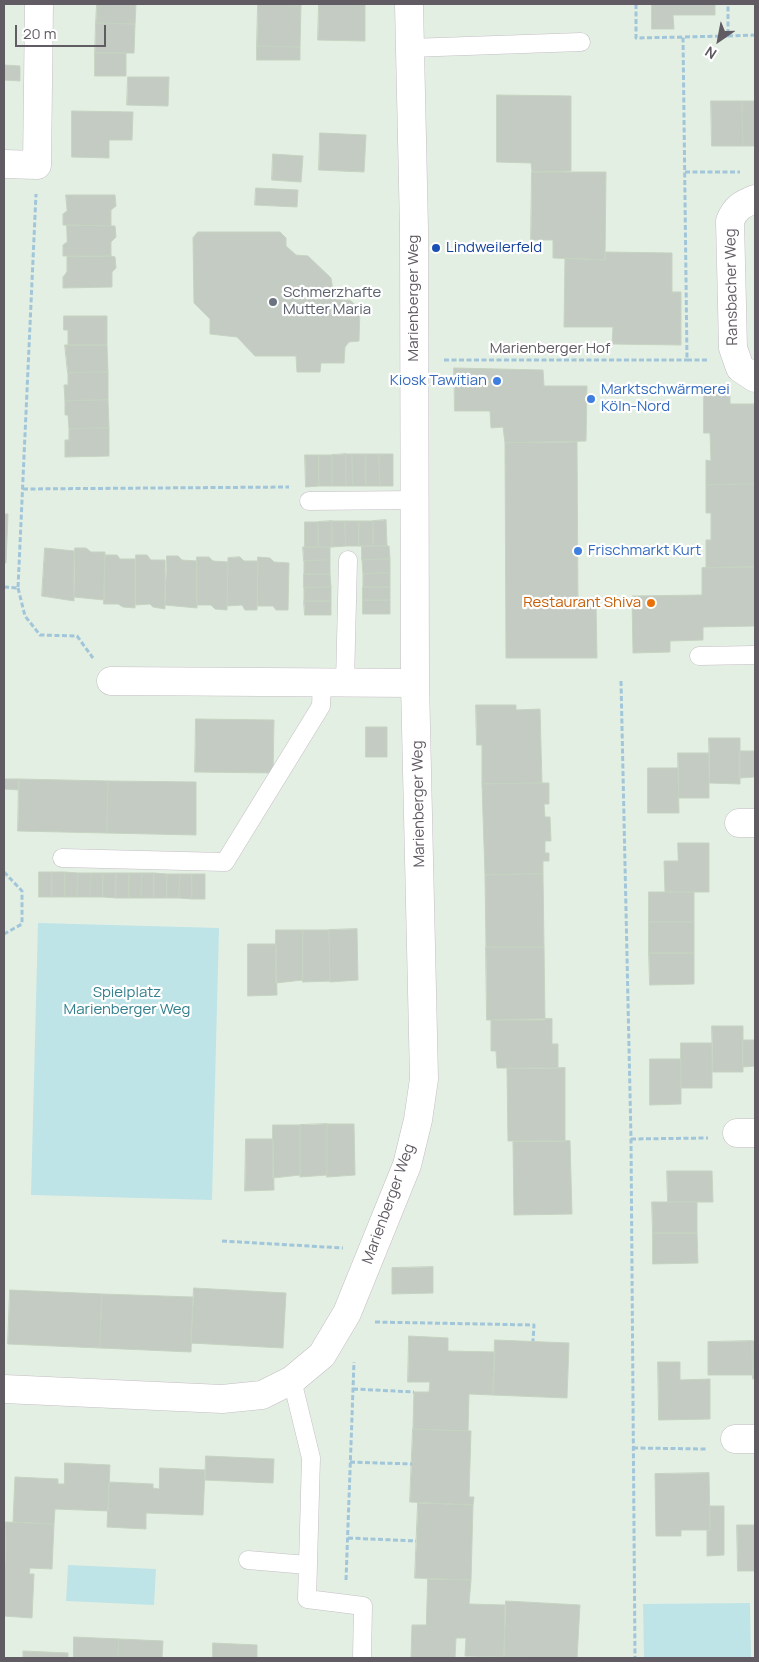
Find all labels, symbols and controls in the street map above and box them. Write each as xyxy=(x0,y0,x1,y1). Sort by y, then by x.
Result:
scale bar xyxy=(18,15,109,47)
north arrow xyxy=(694,15,744,65)
text: 20 m xyxy=(23,23,56,44)
text: N xyxy=(701,42,720,64)
street label: Ransbacher Weg xyxy=(722,228,742,346)
street label: Marienberger Weg xyxy=(405,235,423,361)
place label: Lindweilerfeld xyxy=(446,239,542,257)
marker: Lindweilerfeld xyxy=(430,242,442,254)
place label: Schmerzhafte Mutter Maria xyxy=(283,284,381,319)
marker: Schmerzhafte Mutter Maria xyxy=(267,296,279,308)
street label: Marienberger Hof xyxy=(490,340,610,358)
place label: Kiosk Tawitian xyxy=(390,372,487,390)
marker: Kiosk Tawitian xyxy=(491,375,503,387)
place label: Marktschwärmerei Köln-Nord xyxy=(601,381,730,416)
marker: Marktschwärmerei Köln-Nord xyxy=(585,393,597,405)
place label: Frischmarkt Kurt xyxy=(588,542,701,560)
marker: Frischmarkt Kurt xyxy=(572,545,584,557)
place label: Restaurant Shiva xyxy=(523,594,641,612)
marker: Restaurant Shiva xyxy=(645,597,657,609)
street label: Marienberger Weg xyxy=(409,740,429,868)
park label: Spielplatz Marienberger Weg xyxy=(64,984,190,1019)
street label: Marienberger Weg xyxy=(359,1141,419,1267)

